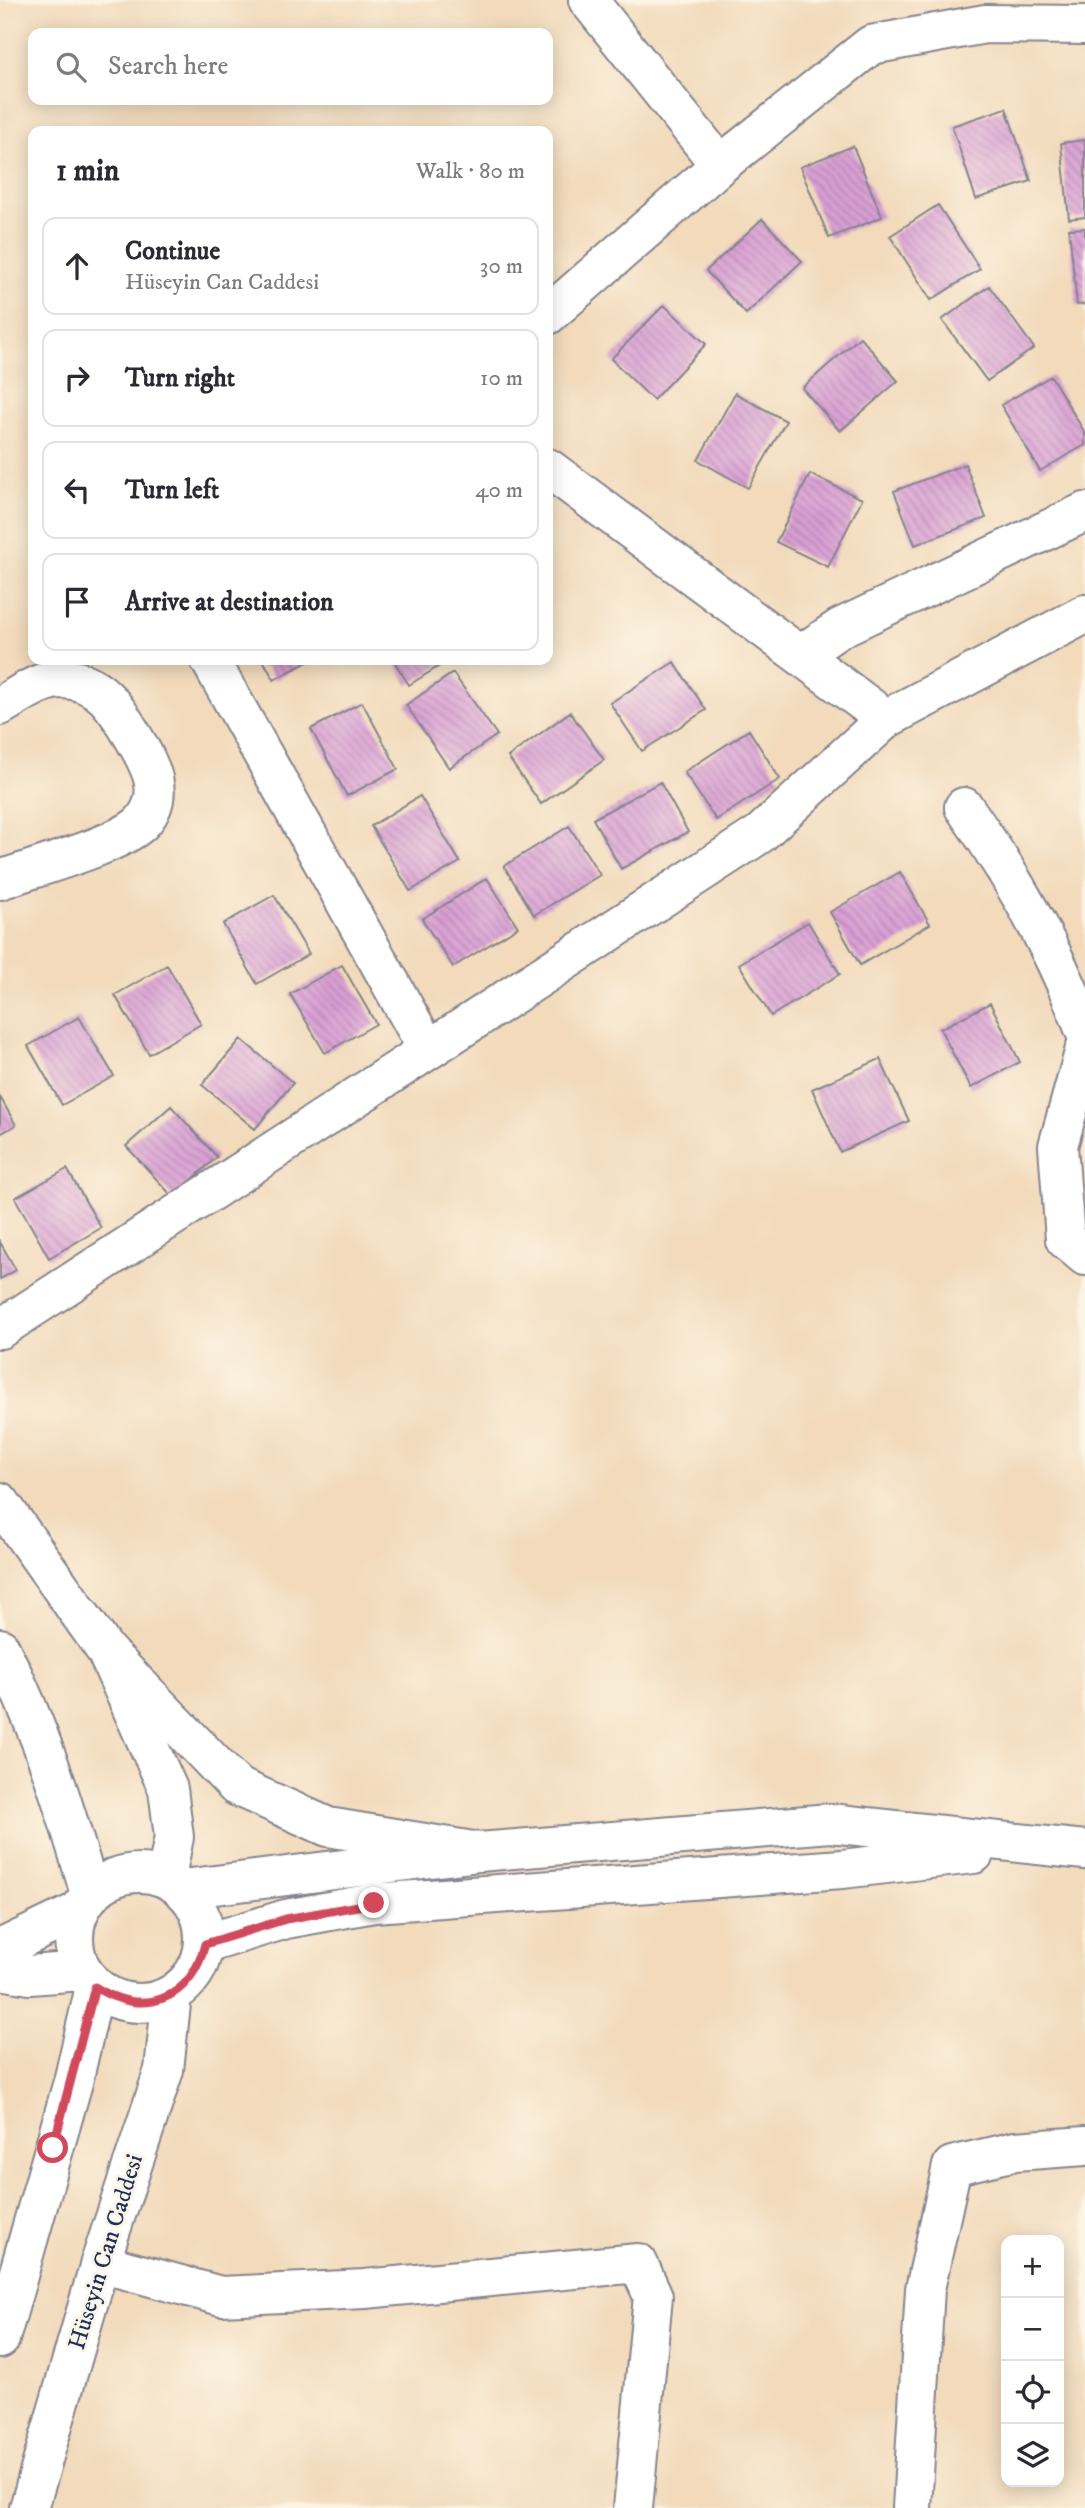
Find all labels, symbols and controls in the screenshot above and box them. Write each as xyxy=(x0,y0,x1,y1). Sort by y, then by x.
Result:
search box xyxy=(28,28,553,105)
icon: search xyxy=(52,48,90,86)
text: Search here xyxy=(108,50,228,83)
text: 1 min xyxy=(56,153,119,190)
text: Walk · 80 m xyxy=(416,157,525,186)
text: Continue xyxy=(125,235,220,268)
icon: ahead xyxy=(58,247,96,285)
text: 30 m xyxy=(480,252,523,281)
text: Hüseyin Can Caddesi xyxy=(125,268,319,297)
icon: right xyxy=(58,359,96,397)
text: Turn right xyxy=(125,362,235,395)
text: 10 m xyxy=(480,364,523,393)
icon: left xyxy=(58,471,96,509)
text: Turn left xyxy=(125,474,219,507)
text: 40 m xyxy=(475,476,523,505)
icon: arrive xyxy=(58,583,96,621)
text: Arrive at destination xyxy=(125,586,334,619)
route end xyxy=(358,1887,389,1918)
route start xyxy=(37,2132,68,2163)
street label: Hüseyin Can Caddesi xyxy=(62,2151,150,2353)
map controls xyxy=(1001,2235,1064,2487)
button: + xyxy=(1001,2235,1064,2298)
button: − xyxy=(1001,2298,1064,2361)
button: locate xyxy=(1001,2361,1064,2424)
button: layers xyxy=(1001,2424,1064,2487)

